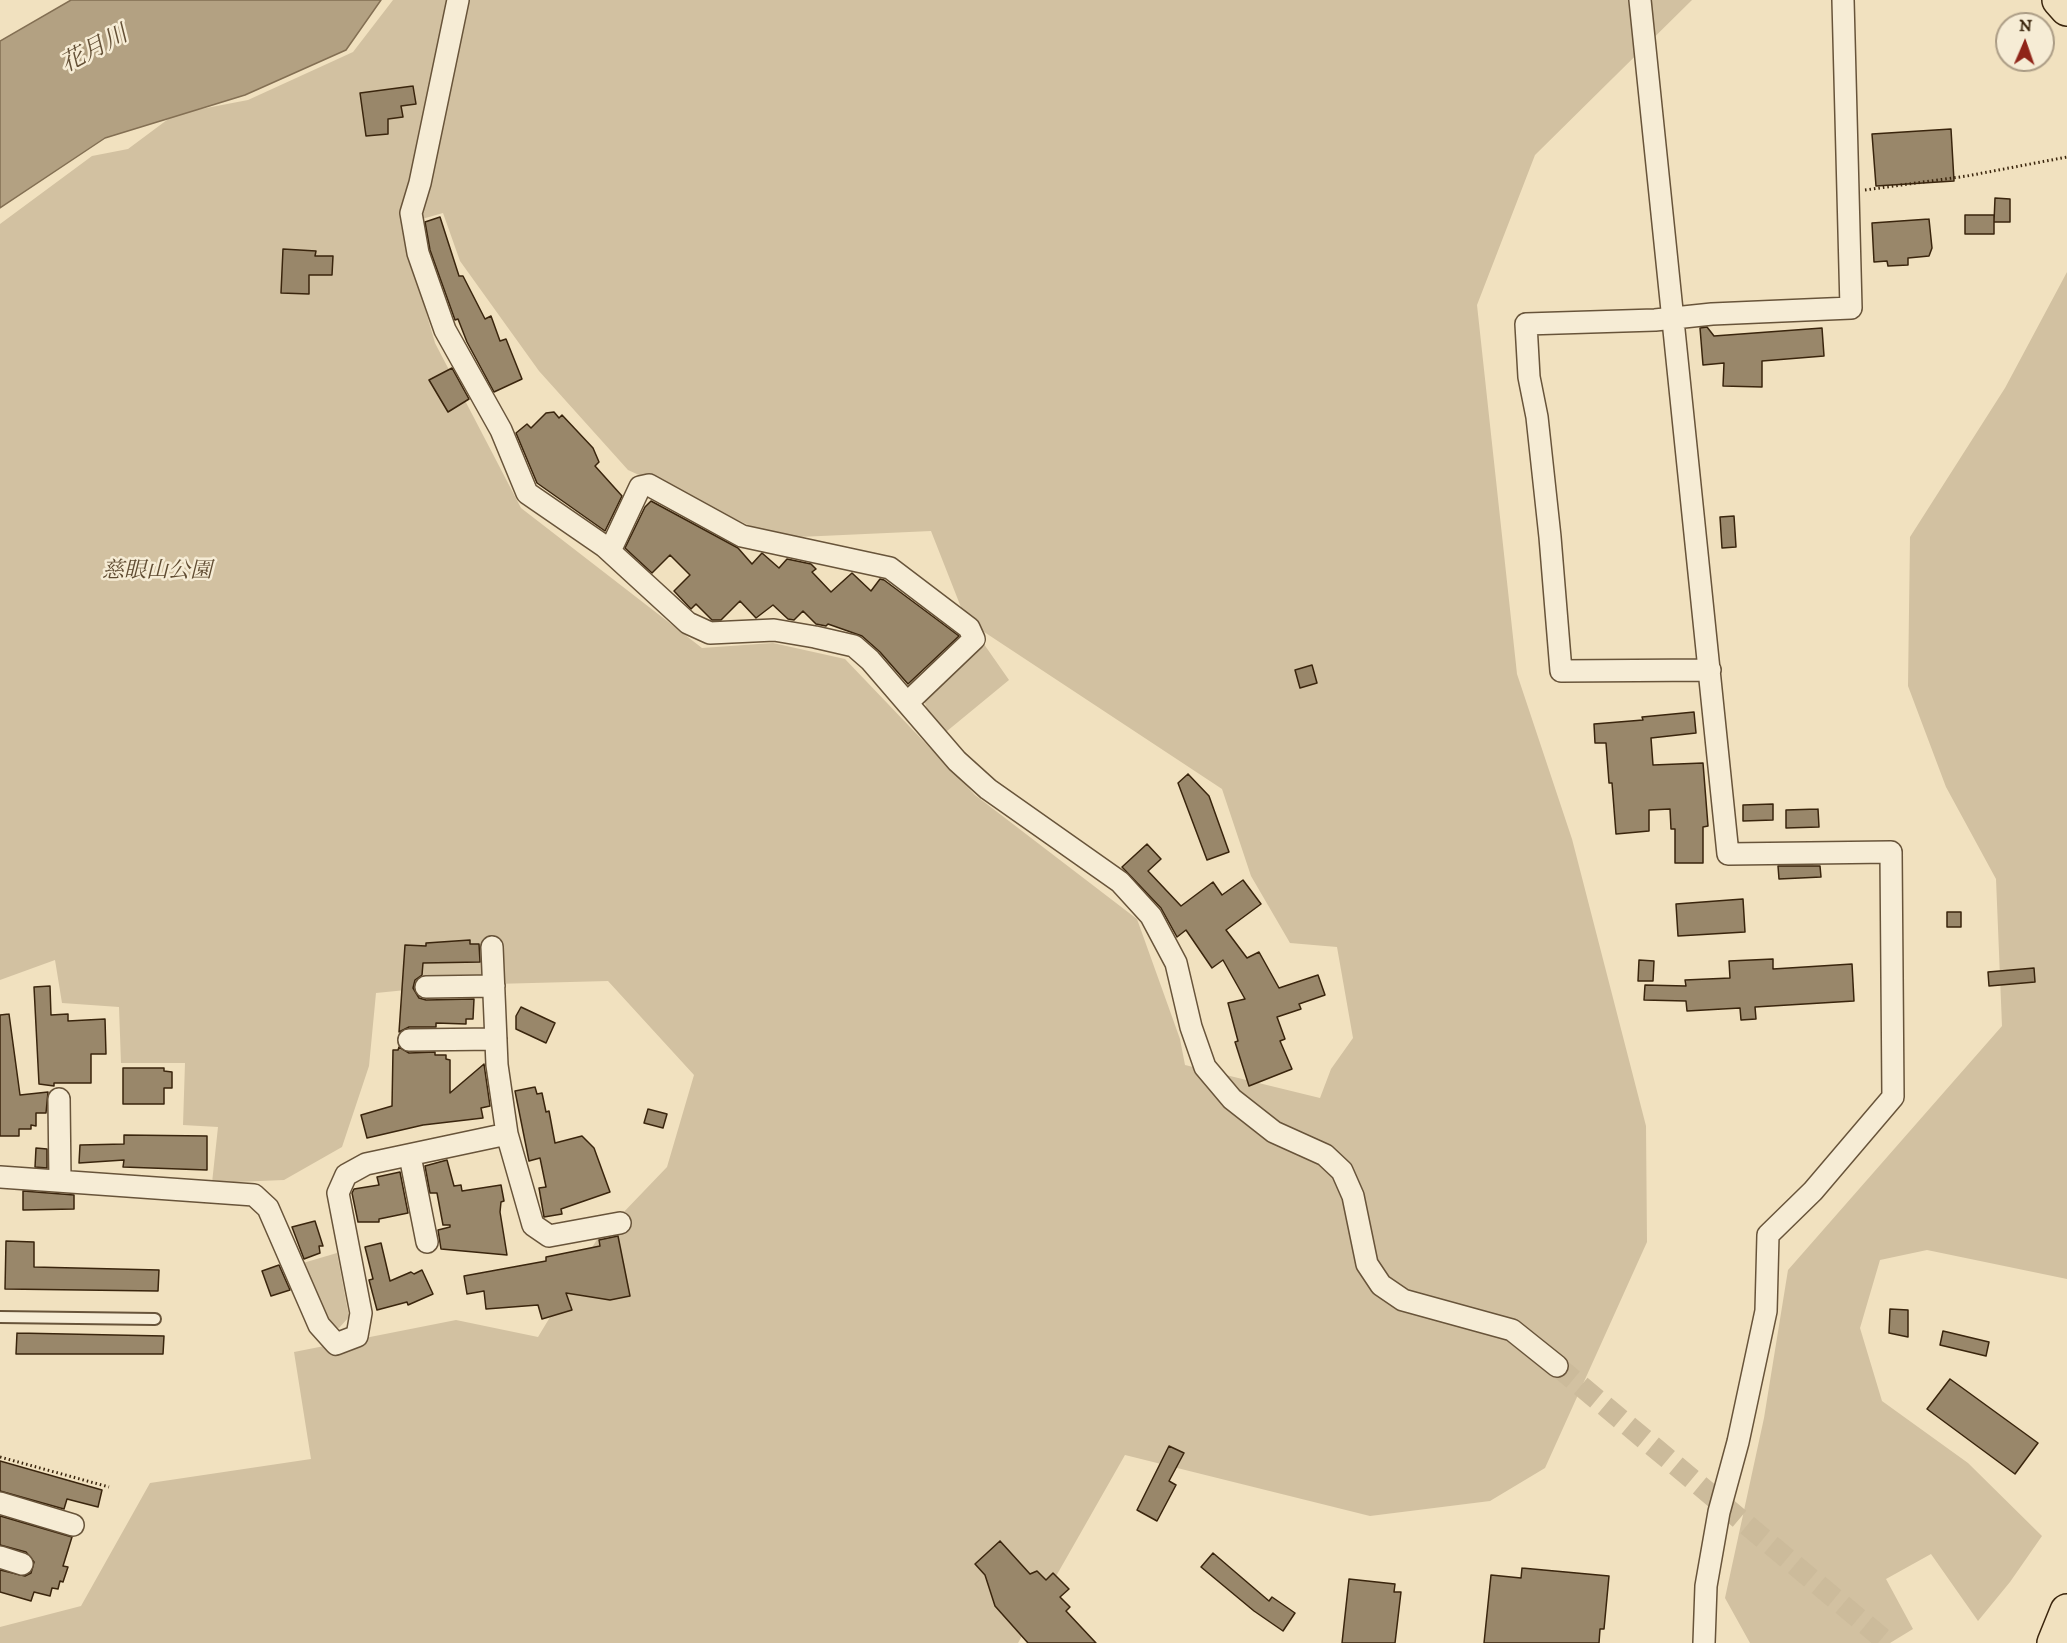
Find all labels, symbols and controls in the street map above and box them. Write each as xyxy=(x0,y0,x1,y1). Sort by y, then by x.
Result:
north arrow xyxy=(1995,12,2055,72)
text: N xyxy=(2019,16,2032,36)
water label: 花月川 xyxy=(56,21,134,81)
park label: 慈眼山公園 xyxy=(102,559,212,585)

